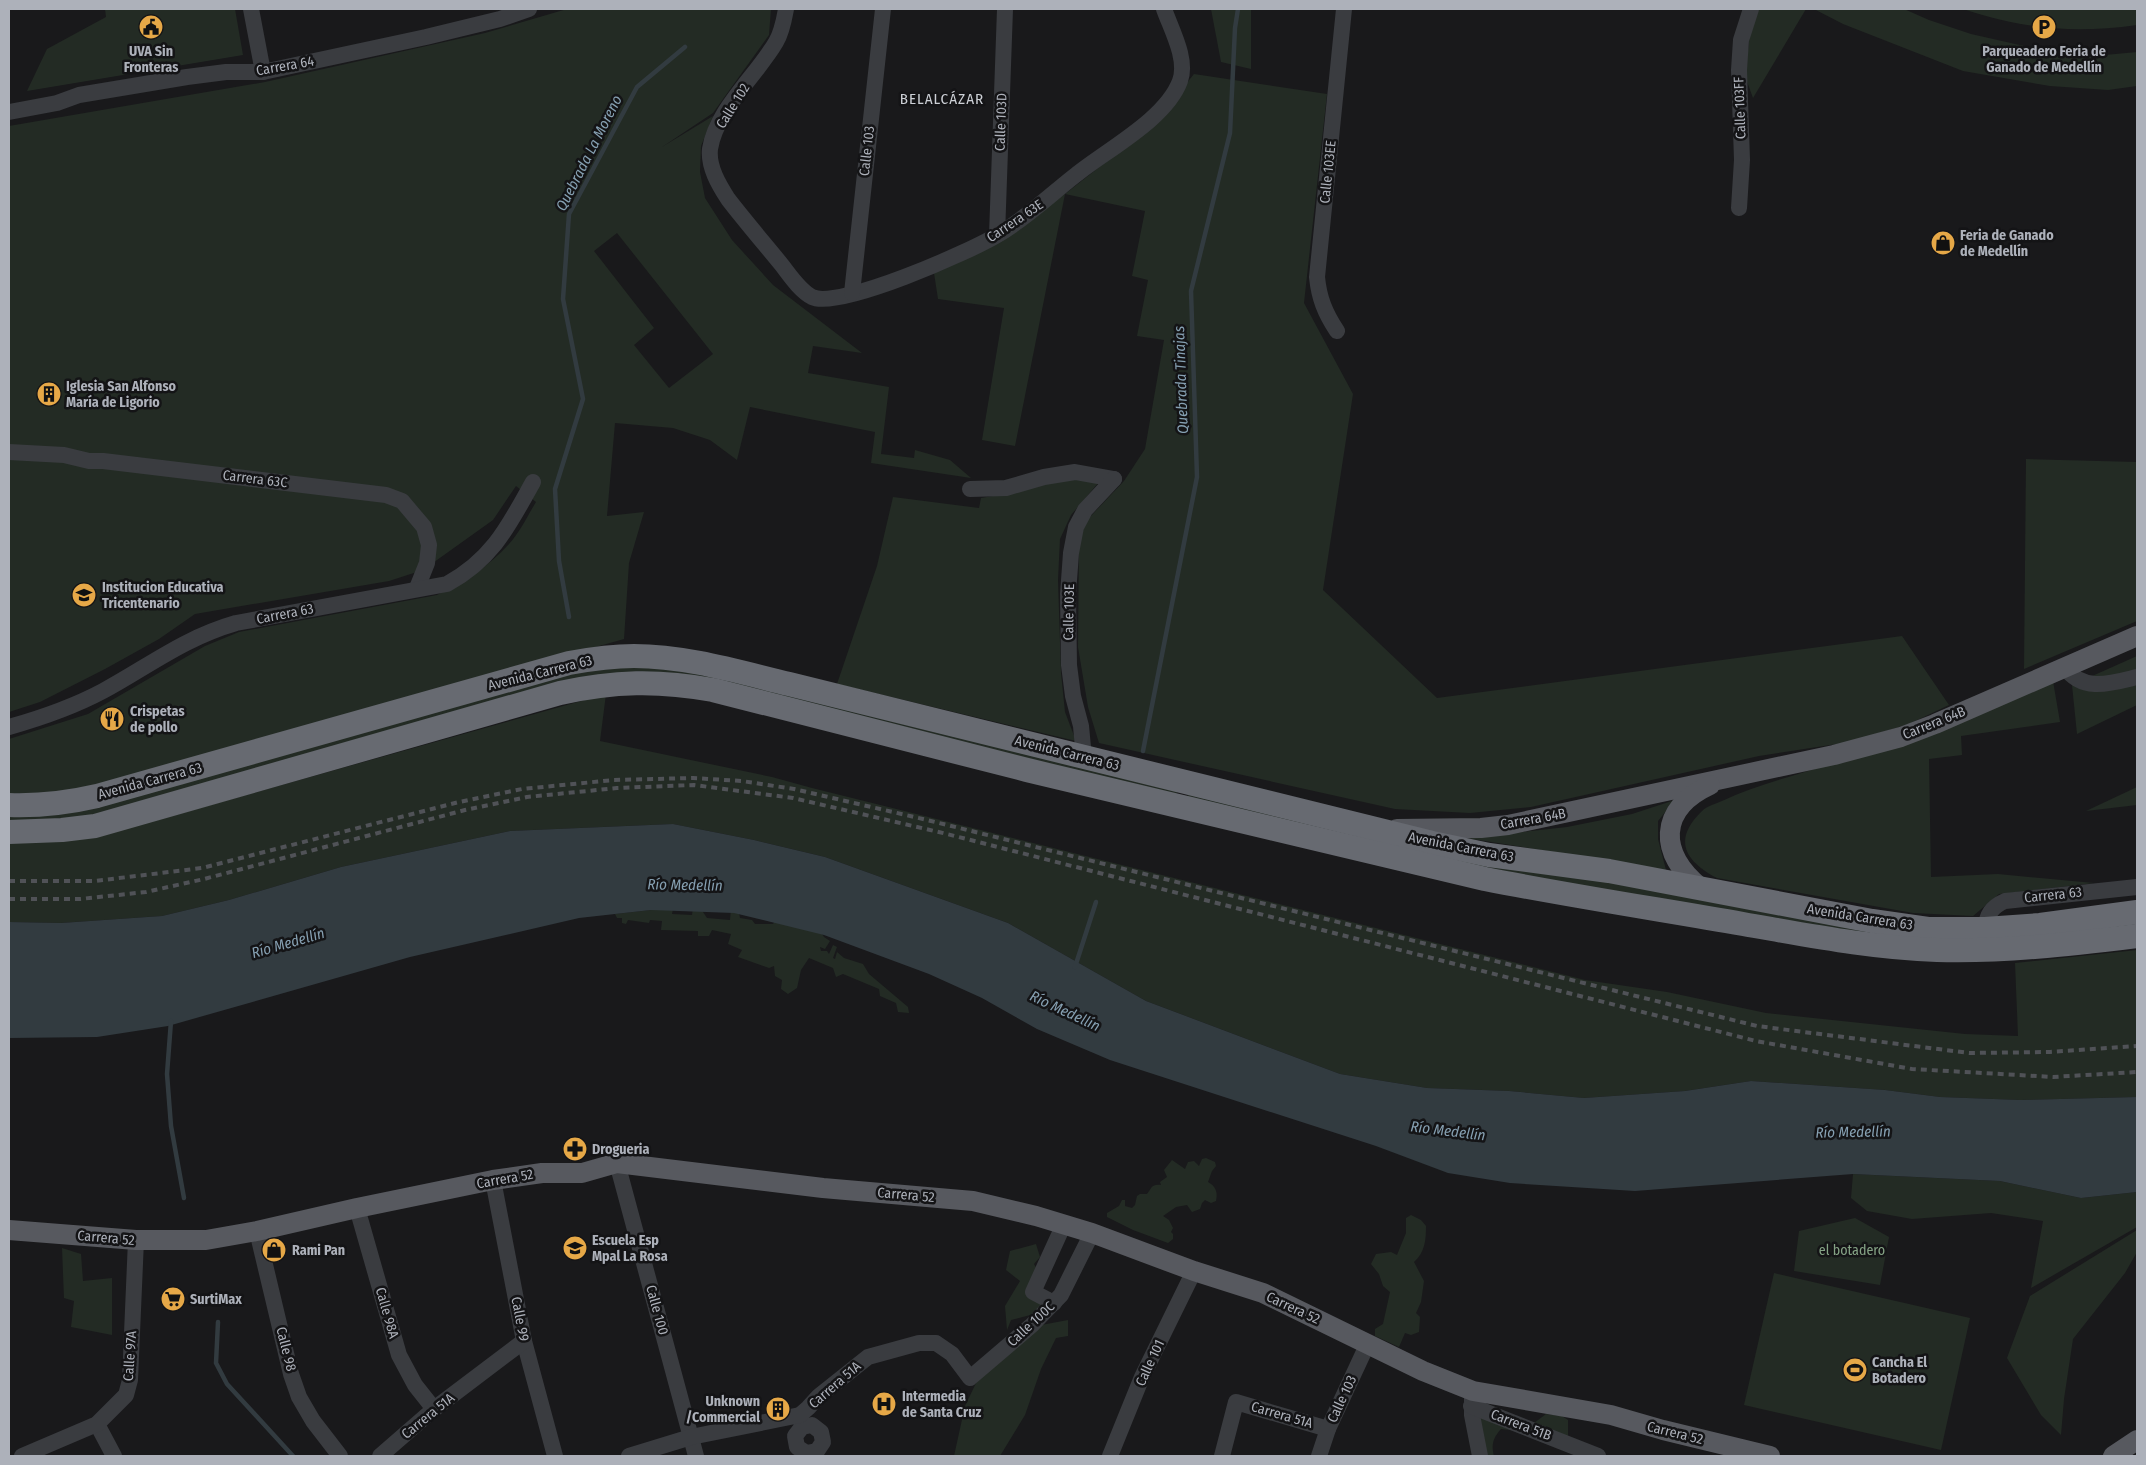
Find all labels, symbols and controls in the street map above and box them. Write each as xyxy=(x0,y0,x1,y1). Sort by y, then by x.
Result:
public building icon: UVA Sin Fronteras xyxy=(138,14,164,40)
parking icon: Parqueadero Feria de Ganado de Medellín xyxy=(2031,14,2057,40)
place label: UVA Sin Fronteras xyxy=(124,43,178,76)
place label: Parqueadero Feria de Ganado de Medellín xyxy=(1982,43,2106,76)
street label: Carrera 64 xyxy=(255,53,315,79)
street label: Calle 103FF xyxy=(1730,77,1750,139)
street label: Calle 102 xyxy=(713,80,753,132)
district label: BELALCÁZAR xyxy=(900,90,984,108)
water label: Quebrada La Moreno xyxy=(552,92,626,214)
street label: Calle 103D xyxy=(991,93,1011,151)
street label: Calle 103 xyxy=(856,125,878,177)
street label: Calle 103EE xyxy=(1316,139,1340,204)
street label: Carrera 63E xyxy=(984,196,1047,246)
place label: Feria de Ganado de Medellín xyxy=(1960,227,2054,260)
shop icon: Feria de Ganado de Medellín xyxy=(1930,230,1956,256)
water label: Quebrada Tinajas xyxy=(1170,325,1192,434)
place label: Iglesia San Alfonso María de Ligorio xyxy=(66,378,177,411)
building icon: Iglesia San Alfonso María de Ligorio xyxy=(36,381,62,407)
street label: Carrera 63C xyxy=(222,467,288,491)
place label: Institucion Educativa Tricentenario xyxy=(102,579,223,612)
school or university icon: Institucion Educativa Tricentenario xyxy=(71,582,97,608)
street label: Calle 103E xyxy=(1060,583,1078,641)
street label: Carrera 63 xyxy=(255,600,315,628)
street label: Avenida Carrera 63 xyxy=(486,652,594,694)
place label: Crispetas de pollo xyxy=(130,703,185,736)
street label: Carrera 64B xyxy=(1900,703,1968,743)
restaurant icon: Crispetas de pollo xyxy=(99,706,125,732)
street label: Avenida Carrera 63 xyxy=(1013,732,1121,774)
street label: Avenida Carrera 63 xyxy=(96,759,204,803)
street label: Carrera 64B xyxy=(1499,805,1567,833)
street label: Avenida Carrera 63 xyxy=(1407,828,1515,866)
water label: Río Medellín xyxy=(647,875,723,895)
street label: Carrera 63 xyxy=(2023,884,2083,906)
street label: Avenida Carrera 63 xyxy=(1806,900,1914,934)
water label: Río Medellín xyxy=(249,924,327,962)
water label: Río Medellín xyxy=(1027,987,1103,1035)
water label: Río Medellín xyxy=(1409,1117,1487,1145)
water label: Río Medellín xyxy=(1815,1122,1891,1142)
pharmacy icon: Drogueria xyxy=(562,1136,588,1162)
place label: Drogueria xyxy=(592,1141,649,1158)
street label: Carrera 52 xyxy=(475,1166,535,1192)
street label: Carrera 52 xyxy=(877,1184,935,1206)
street label: Carrera 52 xyxy=(77,1227,135,1249)
place label: Escuela Esp Mpal La Rosa xyxy=(592,1232,668,1265)
school or university icon: Escuela Esp Mpal La Rosa xyxy=(562,1235,588,1261)
shop icon: Rami Pan xyxy=(261,1237,287,1263)
place label: Rami Pan xyxy=(292,1242,345,1259)
park label: el botadero xyxy=(1819,1242,1885,1259)
street label: Calle 100 xyxy=(642,1283,672,1337)
street label: Calle 98A xyxy=(372,1285,403,1341)
supermarket icon: SurtiMax xyxy=(160,1286,186,1312)
street label: Carrera 52 xyxy=(1263,1288,1323,1328)
place label: SurtiMax xyxy=(190,1291,242,1308)
street label: Calle 99 xyxy=(507,1295,533,1343)
street label: Calle 100C xyxy=(1004,1298,1058,1350)
street label: Calle 98 xyxy=(272,1325,300,1373)
street label: Calle 97A xyxy=(120,1330,140,1382)
street label: Calle 101 xyxy=(1132,1337,1168,1389)
place label: Cancha El Botadero xyxy=(1872,1354,1927,1387)
street label: Carrera 51A xyxy=(806,1357,865,1412)
sports icon: Cancha El Botadero xyxy=(1842,1357,1868,1383)
street label: Calle 103 xyxy=(1324,1373,1360,1425)
place label: Intermedia de Santa Cruz xyxy=(902,1388,981,1421)
street label: Carrera 51A xyxy=(398,1389,458,1443)
hospital icon: Intermedia de Santa Cruz xyxy=(871,1391,897,1417)
place label: Unknown /Commercial xyxy=(686,1393,760,1426)
building icon: Unknown /Commercial xyxy=(765,1396,791,1422)
street label: Carrera 51A xyxy=(1249,1398,1315,1432)
street label: Carrera 51B xyxy=(1488,1406,1554,1444)
street label: Carrera 52 xyxy=(1645,1418,1705,1448)

